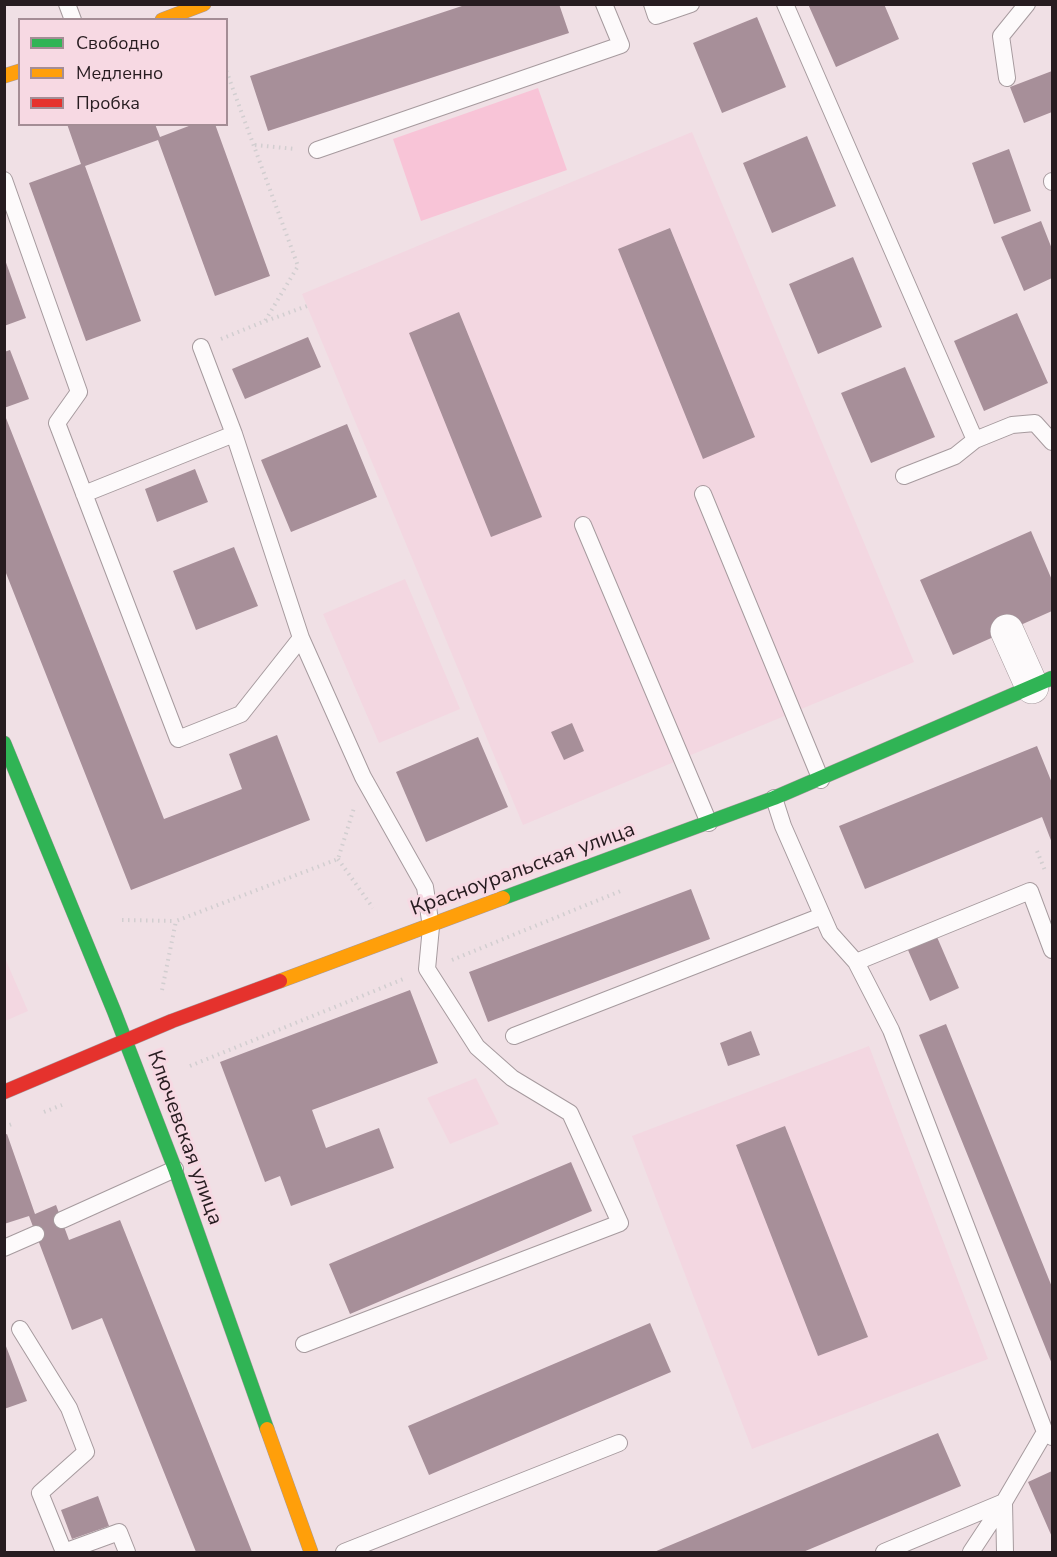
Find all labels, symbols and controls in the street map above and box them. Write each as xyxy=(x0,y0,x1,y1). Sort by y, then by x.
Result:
legend xyxy=(18,18,228,126)
text: Свободно xyxy=(76,31,160,55)
text: Медленно xyxy=(76,61,163,85)
text: Пробка xyxy=(76,91,140,115)
street label: Красноуральская улица xyxy=(407,818,639,922)
street label: Ключевская улица xyxy=(141,1047,227,1229)

